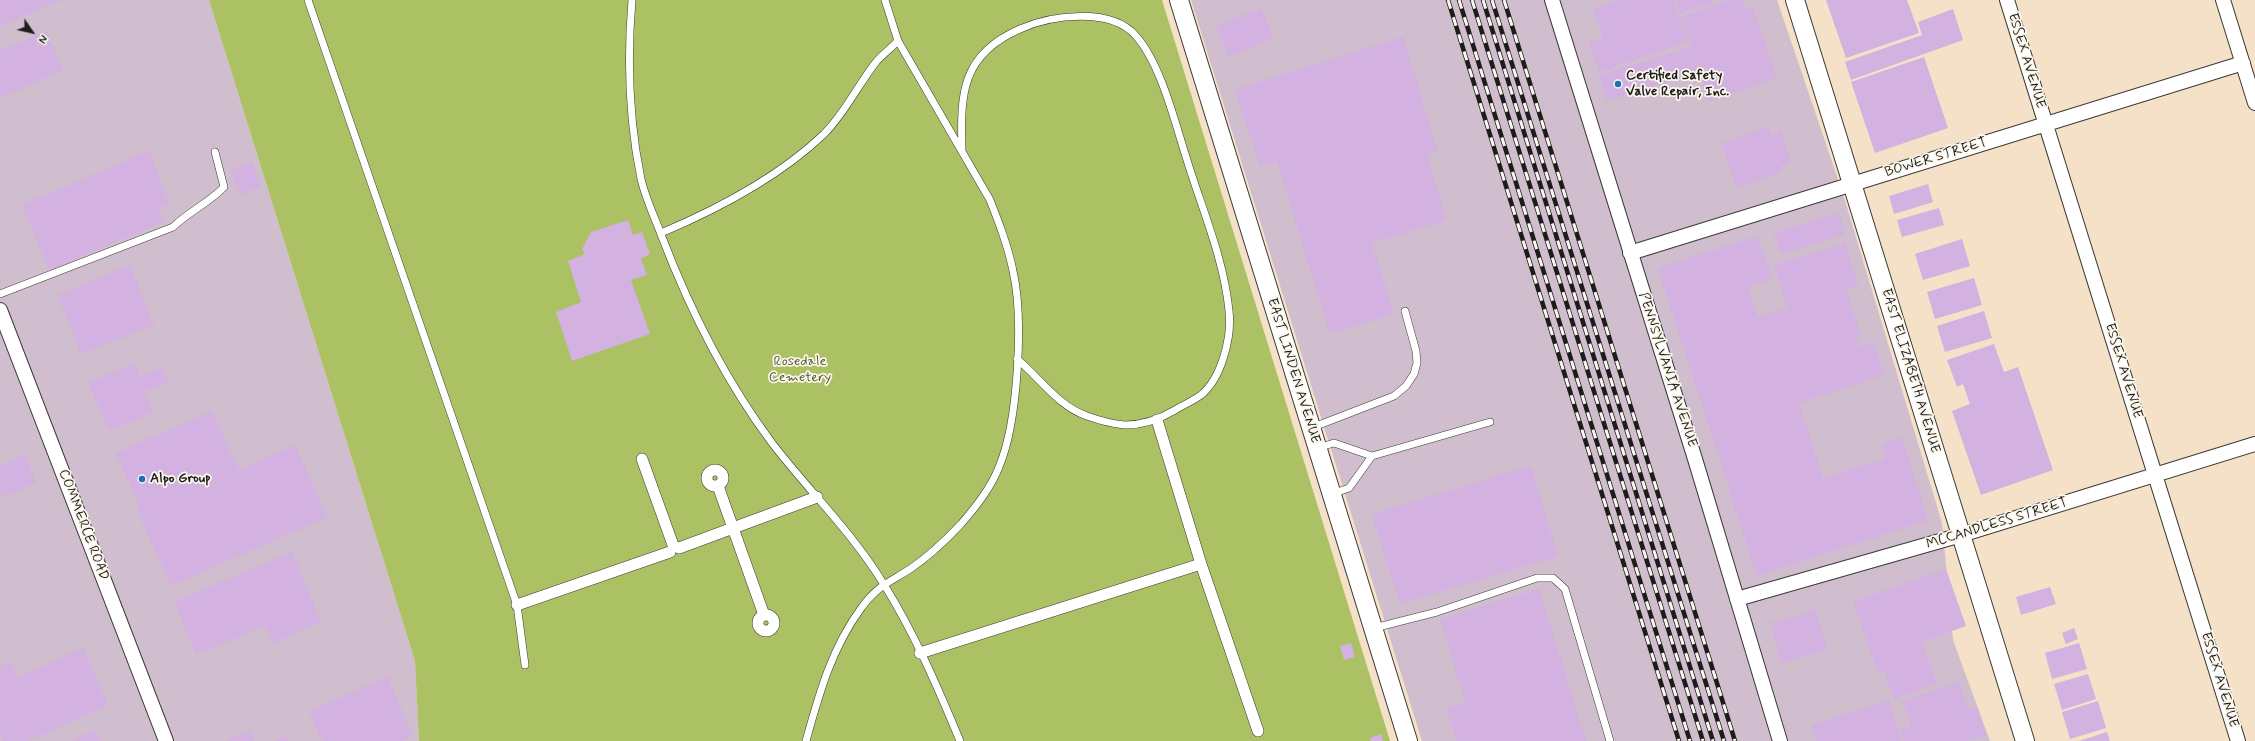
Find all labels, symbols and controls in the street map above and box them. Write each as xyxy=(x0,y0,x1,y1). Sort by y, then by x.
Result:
street label: ESSEX AVENUE xyxy=(2004,11,2048,111)
north arrow xyxy=(12,12,52,52)
text: N xyxy=(34,32,50,46)
place label: Certified Safety Valve Repair, Inc. xyxy=(1626,68,1729,100)
marker: Certified Safety Valve Repair, Inc. xyxy=(1613,79,1623,89)
street label: BOWER STREET xyxy=(1883,134,1989,182)
street label: EAST ELIZABETH AVENUE xyxy=(1877,287,1943,455)
street label: PENNSYLVANIA AVENUE xyxy=(1634,290,1700,450)
street label: EAST LINDEN AVENUE xyxy=(1263,296,1323,446)
street label: ESSEX AVENUE xyxy=(2101,321,2145,421)
park label: Rosedale Cemetery xyxy=(769,354,831,386)
street label: COMMERCE ROAD xyxy=(54,467,112,583)
place label: Alpo Group xyxy=(150,471,211,487)
marker: Alpo Group xyxy=(137,474,147,484)
street label: MCCANDLESS STREET xyxy=(1924,495,2070,553)
street label: ESSEX AVENUE xyxy=(2197,630,2241,730)

